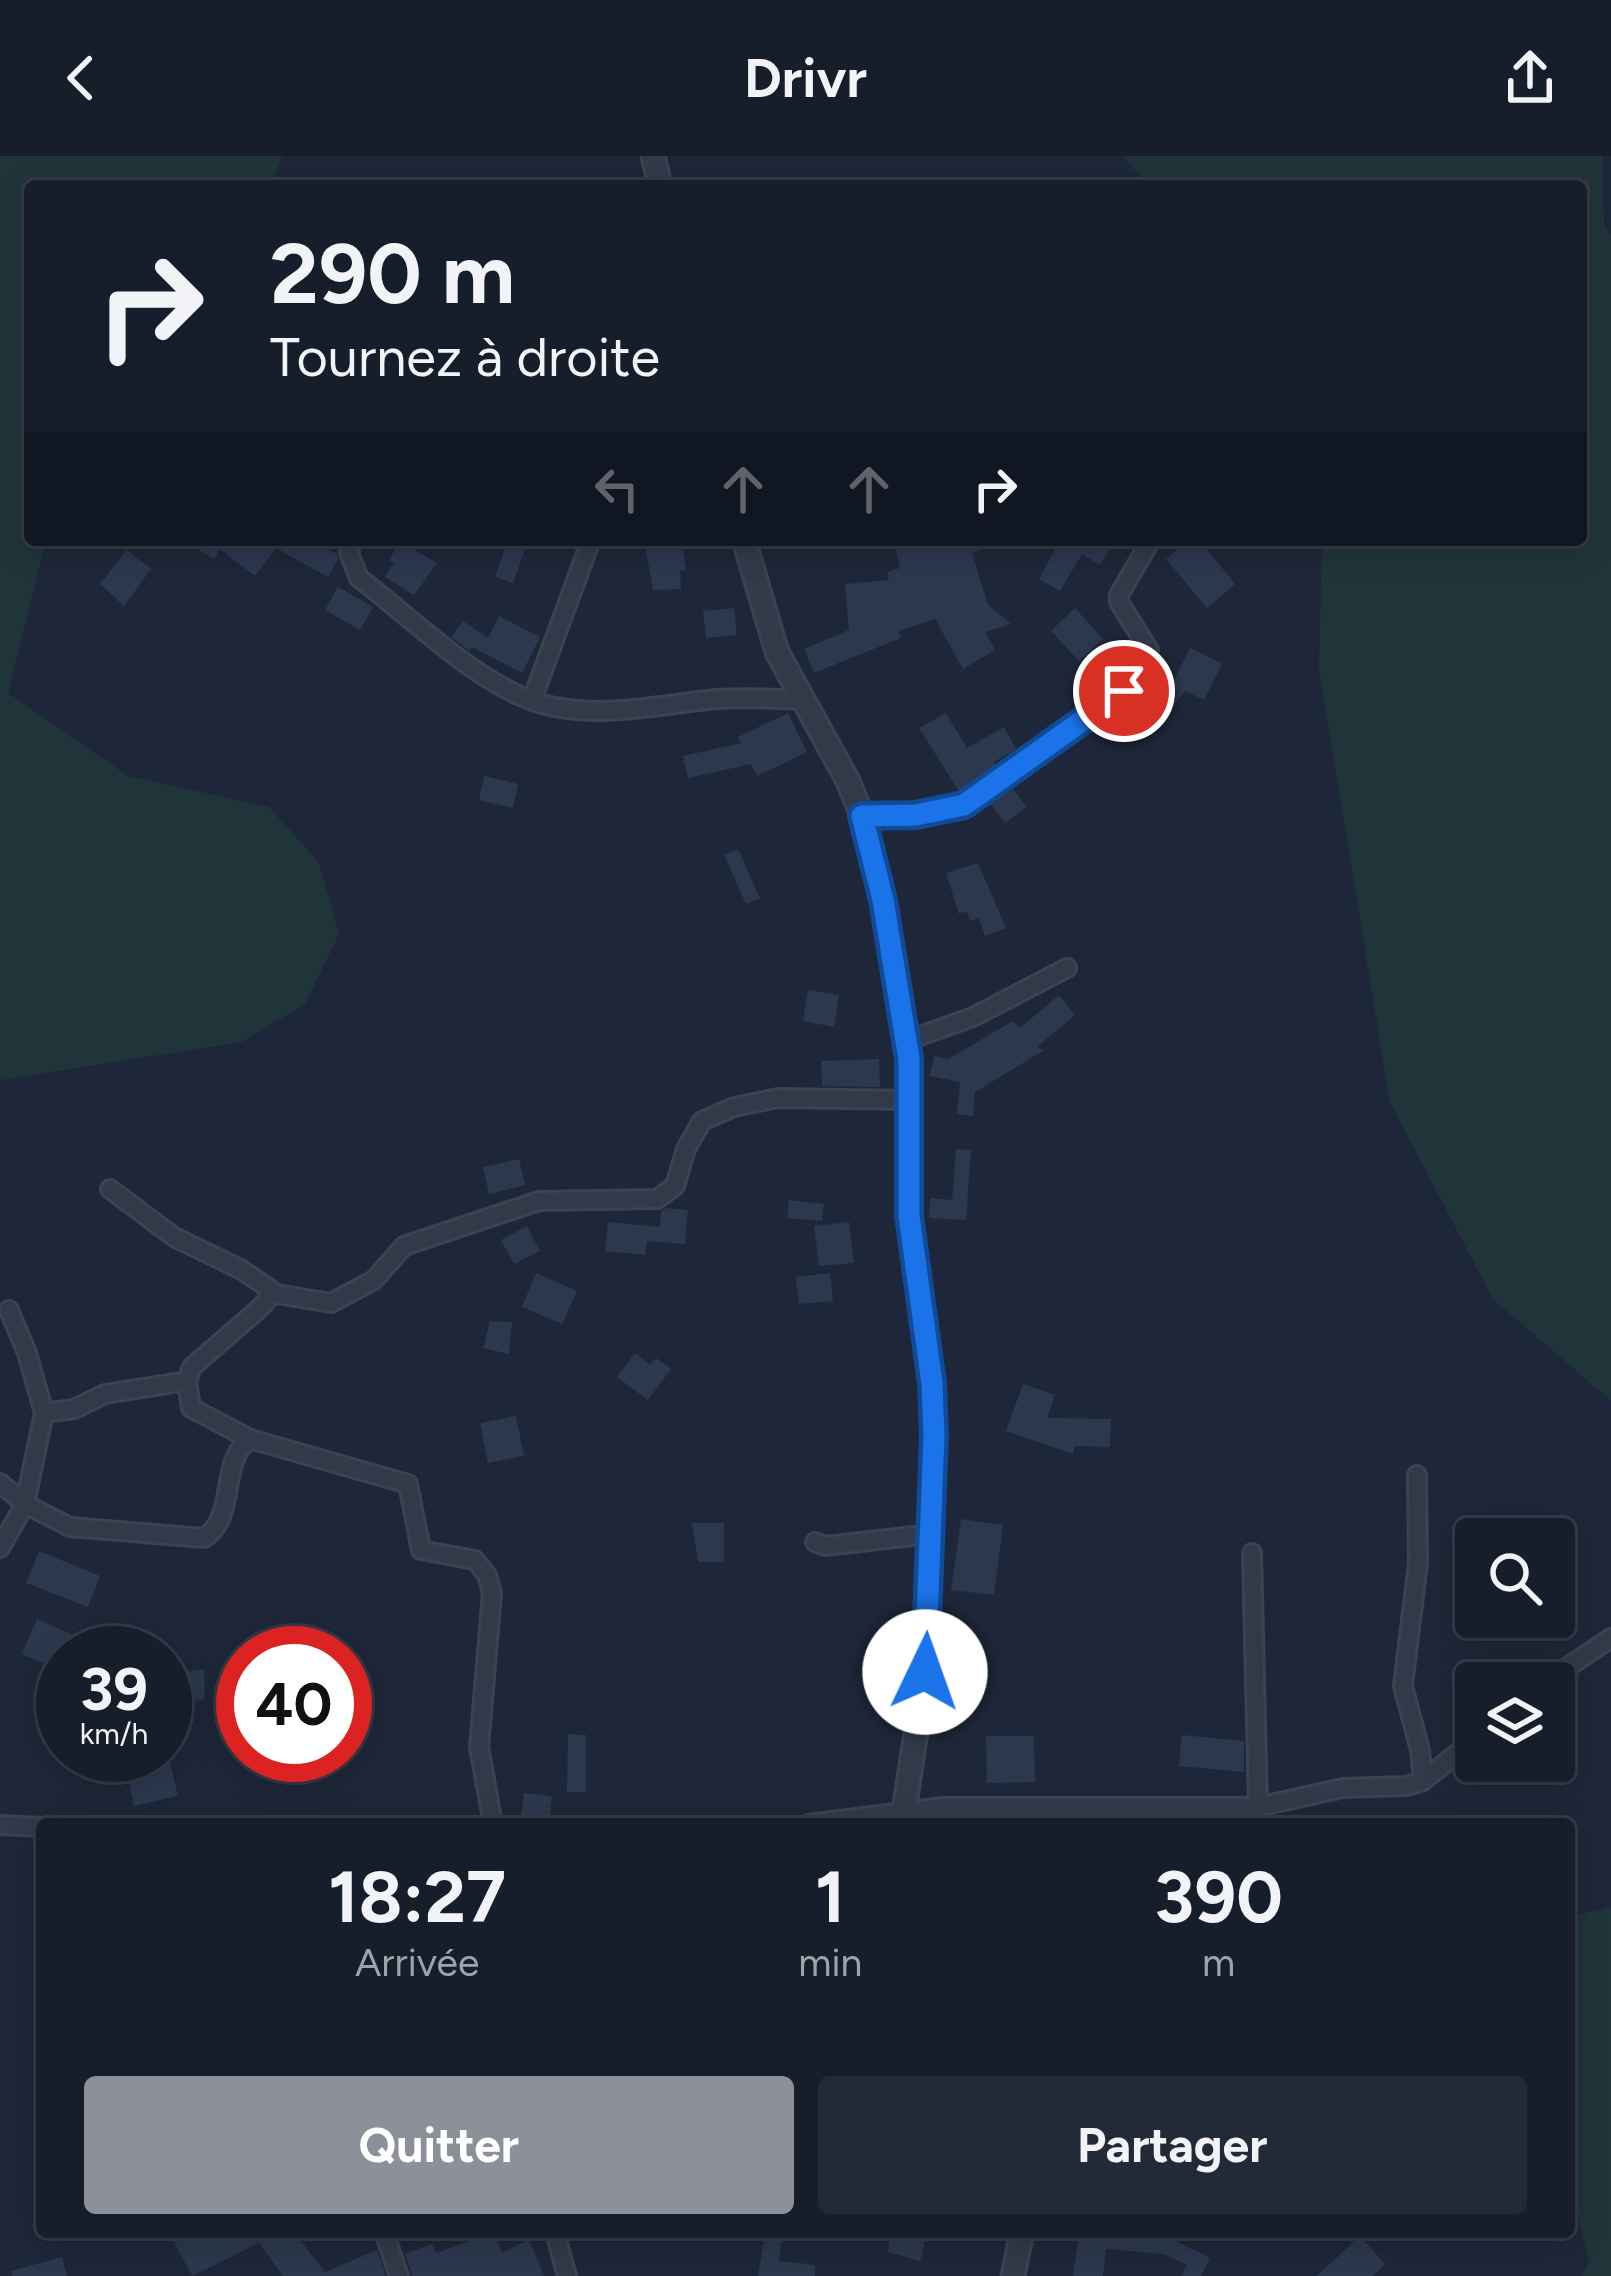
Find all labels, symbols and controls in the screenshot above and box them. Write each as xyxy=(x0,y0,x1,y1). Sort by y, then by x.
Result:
icon: back xyxy=(48,45,114,111)
icon: share xyxy=(1497,45,1563,111)
text: Drivr xyxy=(744,46,867,111)
text: 290 m xyxy=(270,223,515,324)
icon: right xyxy=(72,228,228,384)
text: Tournez à droite xyxy=(270,325,660,390)
icon: left xyxy=(584,456,650,522)
icon: ahead xyxy=(710,456,776,522)
icon: ahead xyxy=(836,456,902,522)
icon: right xyxy=(962,456,1028,522)
pin xyxy=(1073,640,1175,742)
icon: arrive xyxy=(1091,658,1157,724)
map controls xyxy=(1455,1518,1575,1782)
button: search xyxy=(1455,1518,1575,1638)
position arrow xyxy=(862,1609,988,1735)
speed limit sign: 40 xyxy=(216,1626,372,1782)
text: 39 xyxy=(80,1653,148,1725)
button: layers xyxy=(1455,1662,1575,1782)
text: km/h xyxy=(80,1715,148,1752)
text: 18:27 xyxy=(328,1854,506,1940)
text: 1 xyxy=(815,1854,845,1940)
text: 390 xyxy=(1154,1854,1283,1940)
text: Arrivée xyxy=(355,1939,479,1986)
text: min xyxy=(798,1939,862,1986)
text: m xyxy=(1202,1939,1235,1986)
button: Quitter xyxy=(84,2076,794,2214)
button: Partager xyxy=(818,2076,1527,2214)

